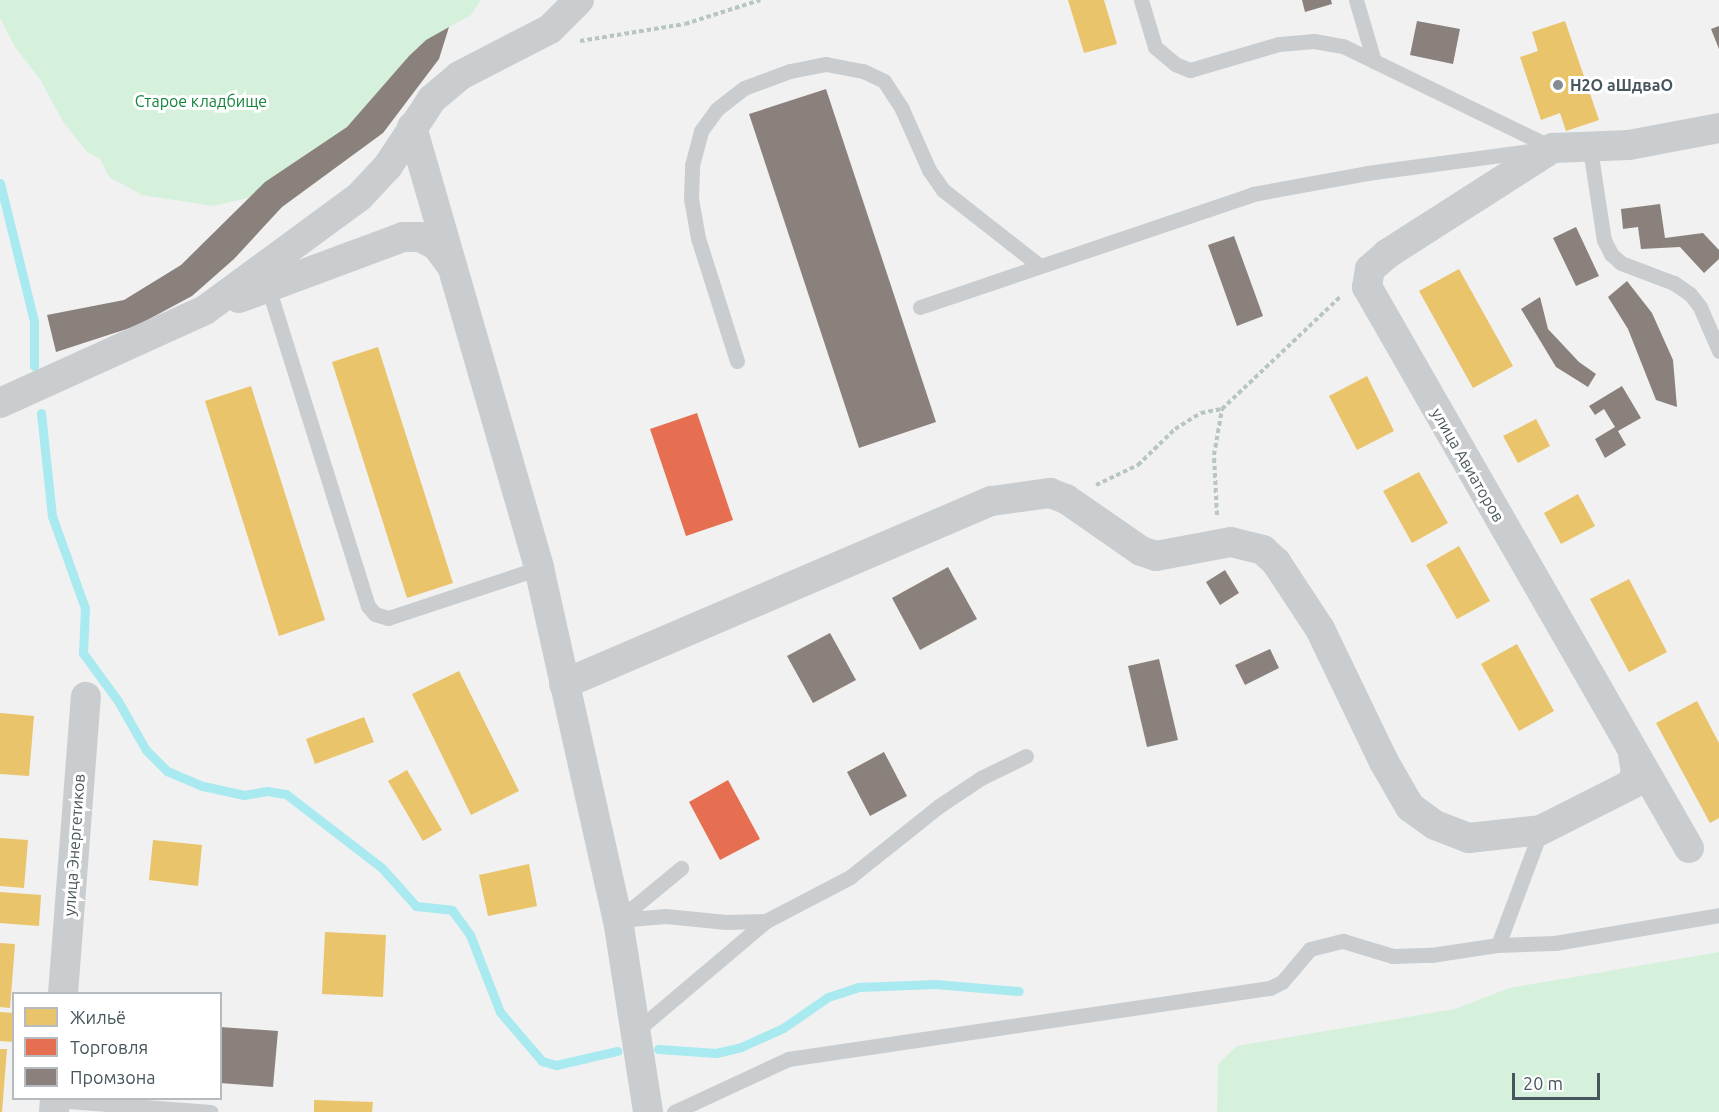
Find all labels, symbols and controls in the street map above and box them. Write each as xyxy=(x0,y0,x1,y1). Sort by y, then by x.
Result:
place label: H2O аШдваО xyxy=(1570,75,1673,95)
marker: H2O аШдваО xyxy=(1551,78,1565,92)
park label: Старое кладбище xyxy=(135,91,267,111)
street label: улица Авиаторов xyxy=(1428,405,1508,525)
street label: улица Энергетиков xyxy=(59,773,89,917)
legend xyxy=(12,992,222,1100)
text: Жильё xyxy=(70,1007,126,1027)
text: Торговля xyxy=(70,1037,148,1057)
scale bar xyxy=(1515,1061,1604,1099)
text: Промзона xyxy=(70,1067,155,1087)
text: 20 m xyxy=(1523,1073,1563,1093)

